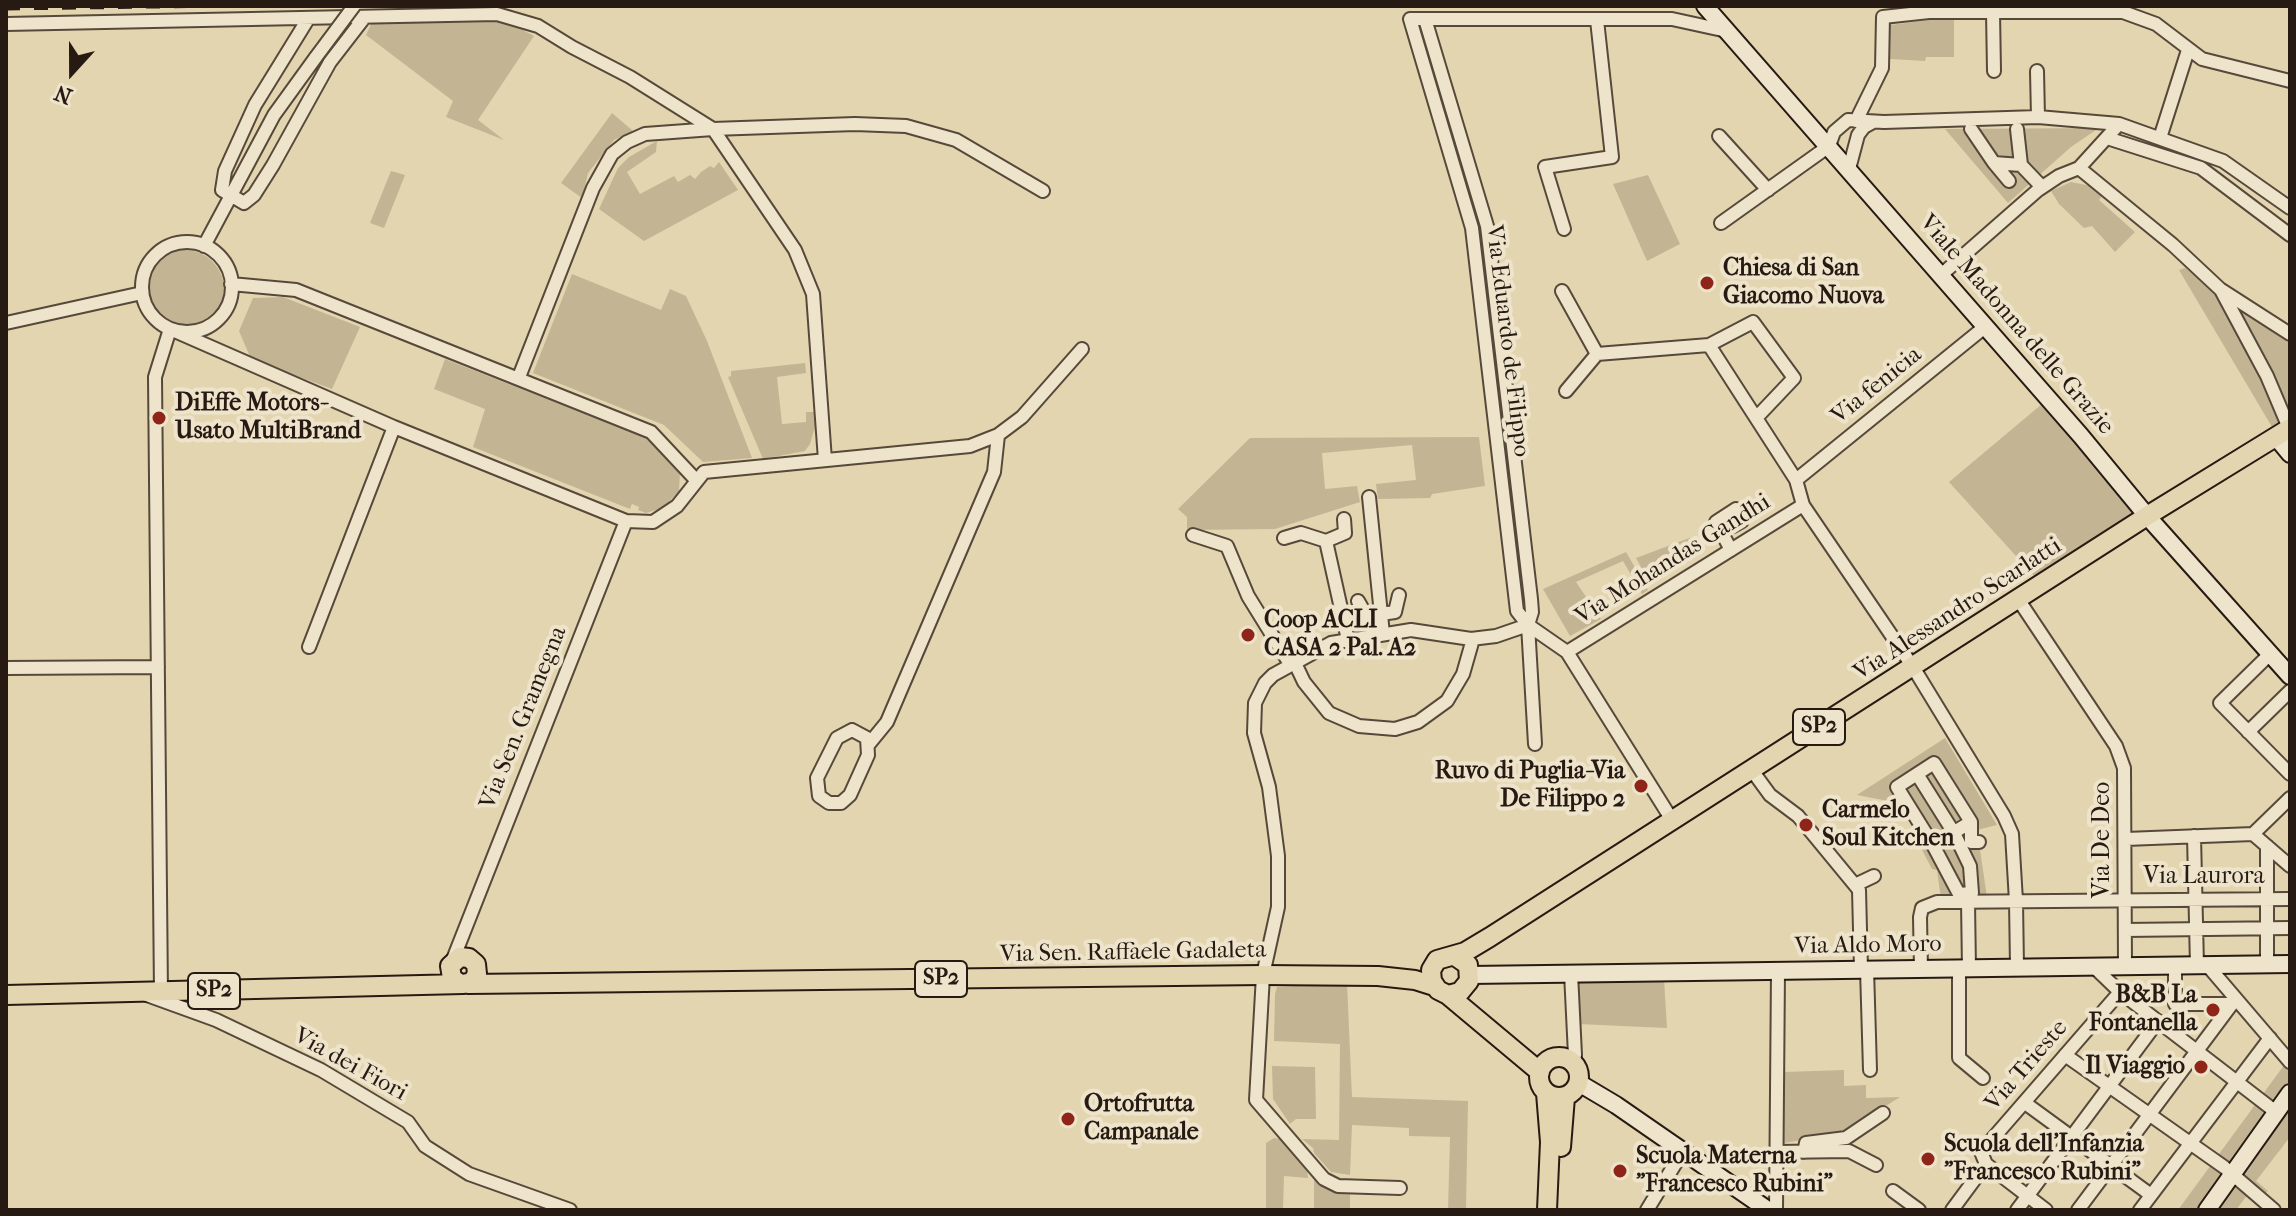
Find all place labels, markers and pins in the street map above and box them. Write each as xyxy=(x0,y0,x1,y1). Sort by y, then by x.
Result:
place label: Chiesa di San Giacomo Nuova xyxy=(1723,255,1884,311)
marker: Chiesa di San Giacomo Nuova xyxy=(1698,274,1716,292)
place label: DiEffe Motors- Usato MultiBrand xyxy=(175,390,361,446)
marker: DiEffe Motors- Usato MultiBrand xyxy=(150,409,168,427)
place label: Coop ACLI CASA 2 Pal. A2 xyxy=(1264,607,1416,663)
marker: Coop ACLI CASA 2 Pal. A2 xyxy=(1239,626,1257,644)
place label: Ruvo di Puglia-Via De Filippo 2 xyxy=(1435,758,1625,814)
marker: Ruvo di Puglia-Via De Filippo 2 xyxy=(1632,777,1650,795)
place label: Carmelo Soul Kitchen xyxy=(1822,797,1954,853)
marker: Carmelo Soul Kitchen xyxy=(1797,816,1815,834)
place label: B&B La Fontanella xyxy=(2089,982,2197,1038)
marker: B&B La Fontanella xyxy=(2204,1001,2222,1019)
place label: Il Viaggio xyxy=(2085,1053,2185,1081)
marker: Il Viaggio xyxy=(2192,1058,2210,1076)
place label: Ortofrutta Campanale xyxy=(1084,1091,1199,1147)
marker: Ortofrutta Campanale xyxy=(1059,1110,1077,1128)
place label: Scuola dell'Infanzia "Francesco Rubini" xyxy=(1944,1131,2144,1187)
place label: Scuola Materna "Francesco Rubini" xyxy=(1636,1143,1833,1199)
marker: Scuola dell'Infanzia "Francesco Rubini" xyxy=(1919,1150,1937,1168)
marker: Scuola Materna "Francesco Rubini" xyxy=(1611,1162,1629,1180)

